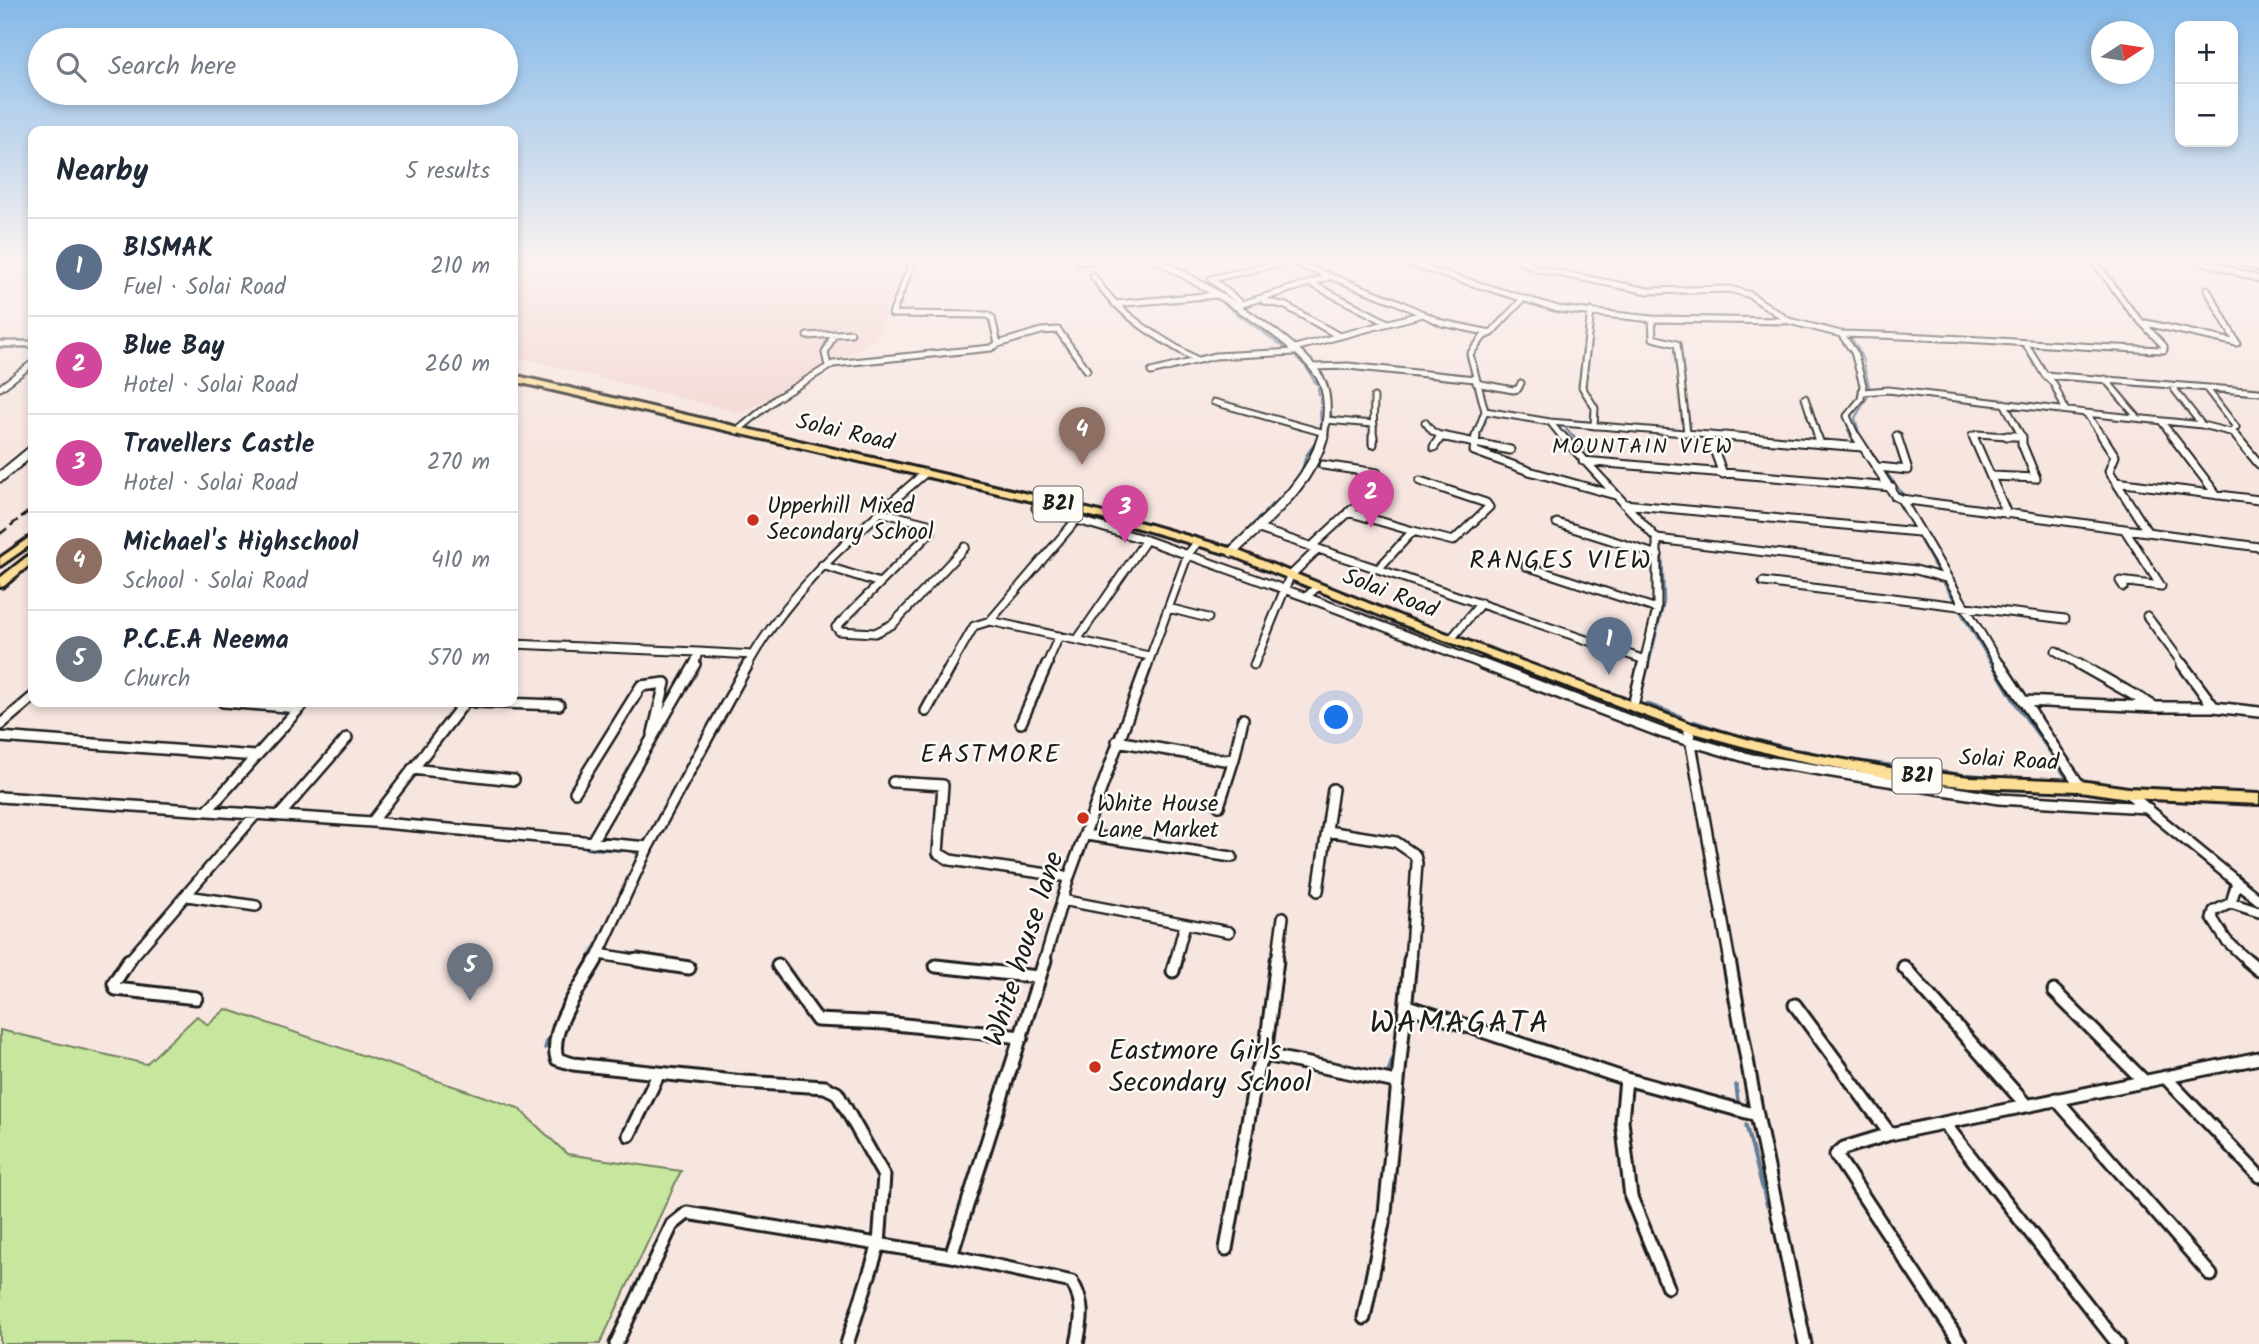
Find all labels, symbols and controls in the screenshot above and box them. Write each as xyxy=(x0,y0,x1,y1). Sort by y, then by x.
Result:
north arrow xyxy=(2091,21,2154,84)
map controls xyxy=(2175,21,2238,147)
button: + xyxy=(2175,21,2238,84)
search box xyxy=(28,28,518,105)
text: Search here xyxy=(108,46,236,88)
icon: search xyxy=(52,48,90,86)
button: − xyxy=(2175,84,2238,147)
text: Nearby xyxy=(56,148,148,196)
text: 5 results xyxy=(405,154,490,190)
text: BISMAK xyxy=(123,228,213,270)
text: 1 xyxy=(76,249,82,285)
text: 210 m xyxy=(430,249,490,285)
text: Fuel · Solai Road xyxy=(123,270,286,306)
text: Blue Bay xyxy=(123,326,224,368)
text: 2 xyxy=(72,347,86,383)
text: 260 m xyxy=(425,347,490,383)
text: Hotel · Solai Road xyxy=(123,368,297,404)
street label: Solai Road xyxy=(792,404,898,462)
pin: 4 xyxy=(1059,407,1105,465)
text: Travellers Castle xyxy=(123,424,314,466)
district label: MOUNTAIN VIEW xyxy=(1552,431,1734,464)
text: 3 xyxy=(73,445,85,481)
text: 270 m xyxy=(427,445,490,481)
text: Hotel · Solai Road xyxy=(123,466,297,502)
pin: 2 xyxy=(1348,470,1394,528)
pin: 3 xyxy=(1102,485,1148,543)
road number: B21 xyxy=(1034,486,1082,522)
place label: Upperhill Mixed Secondary School xyxy=(767,489,934,551)
marker: Upperhill Mixed Secondary School xyxy=(745,512,761,528)
text: Michael's Highschool xyxy=(123,522,358,564)
district label: RANGES VIEW xyxy=(1469,540,1653,582)
text: 4 xyxy=(73,543,85,579)
text: 410 m xyxy=(431,543,490,579)
street label: Solai Road xyxy=(1337,559,1444,629)
text: School · Solai Road xyxy=(123,564,308,600)
pin: 1 xyxy=(1586,617,1632,675)
text: P.C.E.A Neema xyxy=(123,620,289,662)
text: 5 xyxy=(73,641,85,677)
text: 570 m xyxy=(428,641,490,677)
text: Church xyxy=(123,662,190,698)
your location xyxy=(1319,700,1353,734)
district label: EASTMORE xyxy=(920,734,1062,776)
street label: Solai Road xyxy=(1958,740,2060,782)
road number: B21 xyxy=(1892,758,1941,794)
place label: White House Lane Market xyxy=(1097,787,1220,849)
marker: White House Lane Market xyxy=(1075,810,1091,826)
street label: White house lane xyxy=(972,845,1078,1052)
pin: 5 xyxy=(447,943,493,1001)
district label: WAMAGATA xyxy=(1370,999,1550,1050)
place label: Eastmore Girls Secondary School xyxy=(1109,1029,1312,1106)
marker: Eastmore Girls Secondary School xyxy=(1087,1059,1103,1075)

